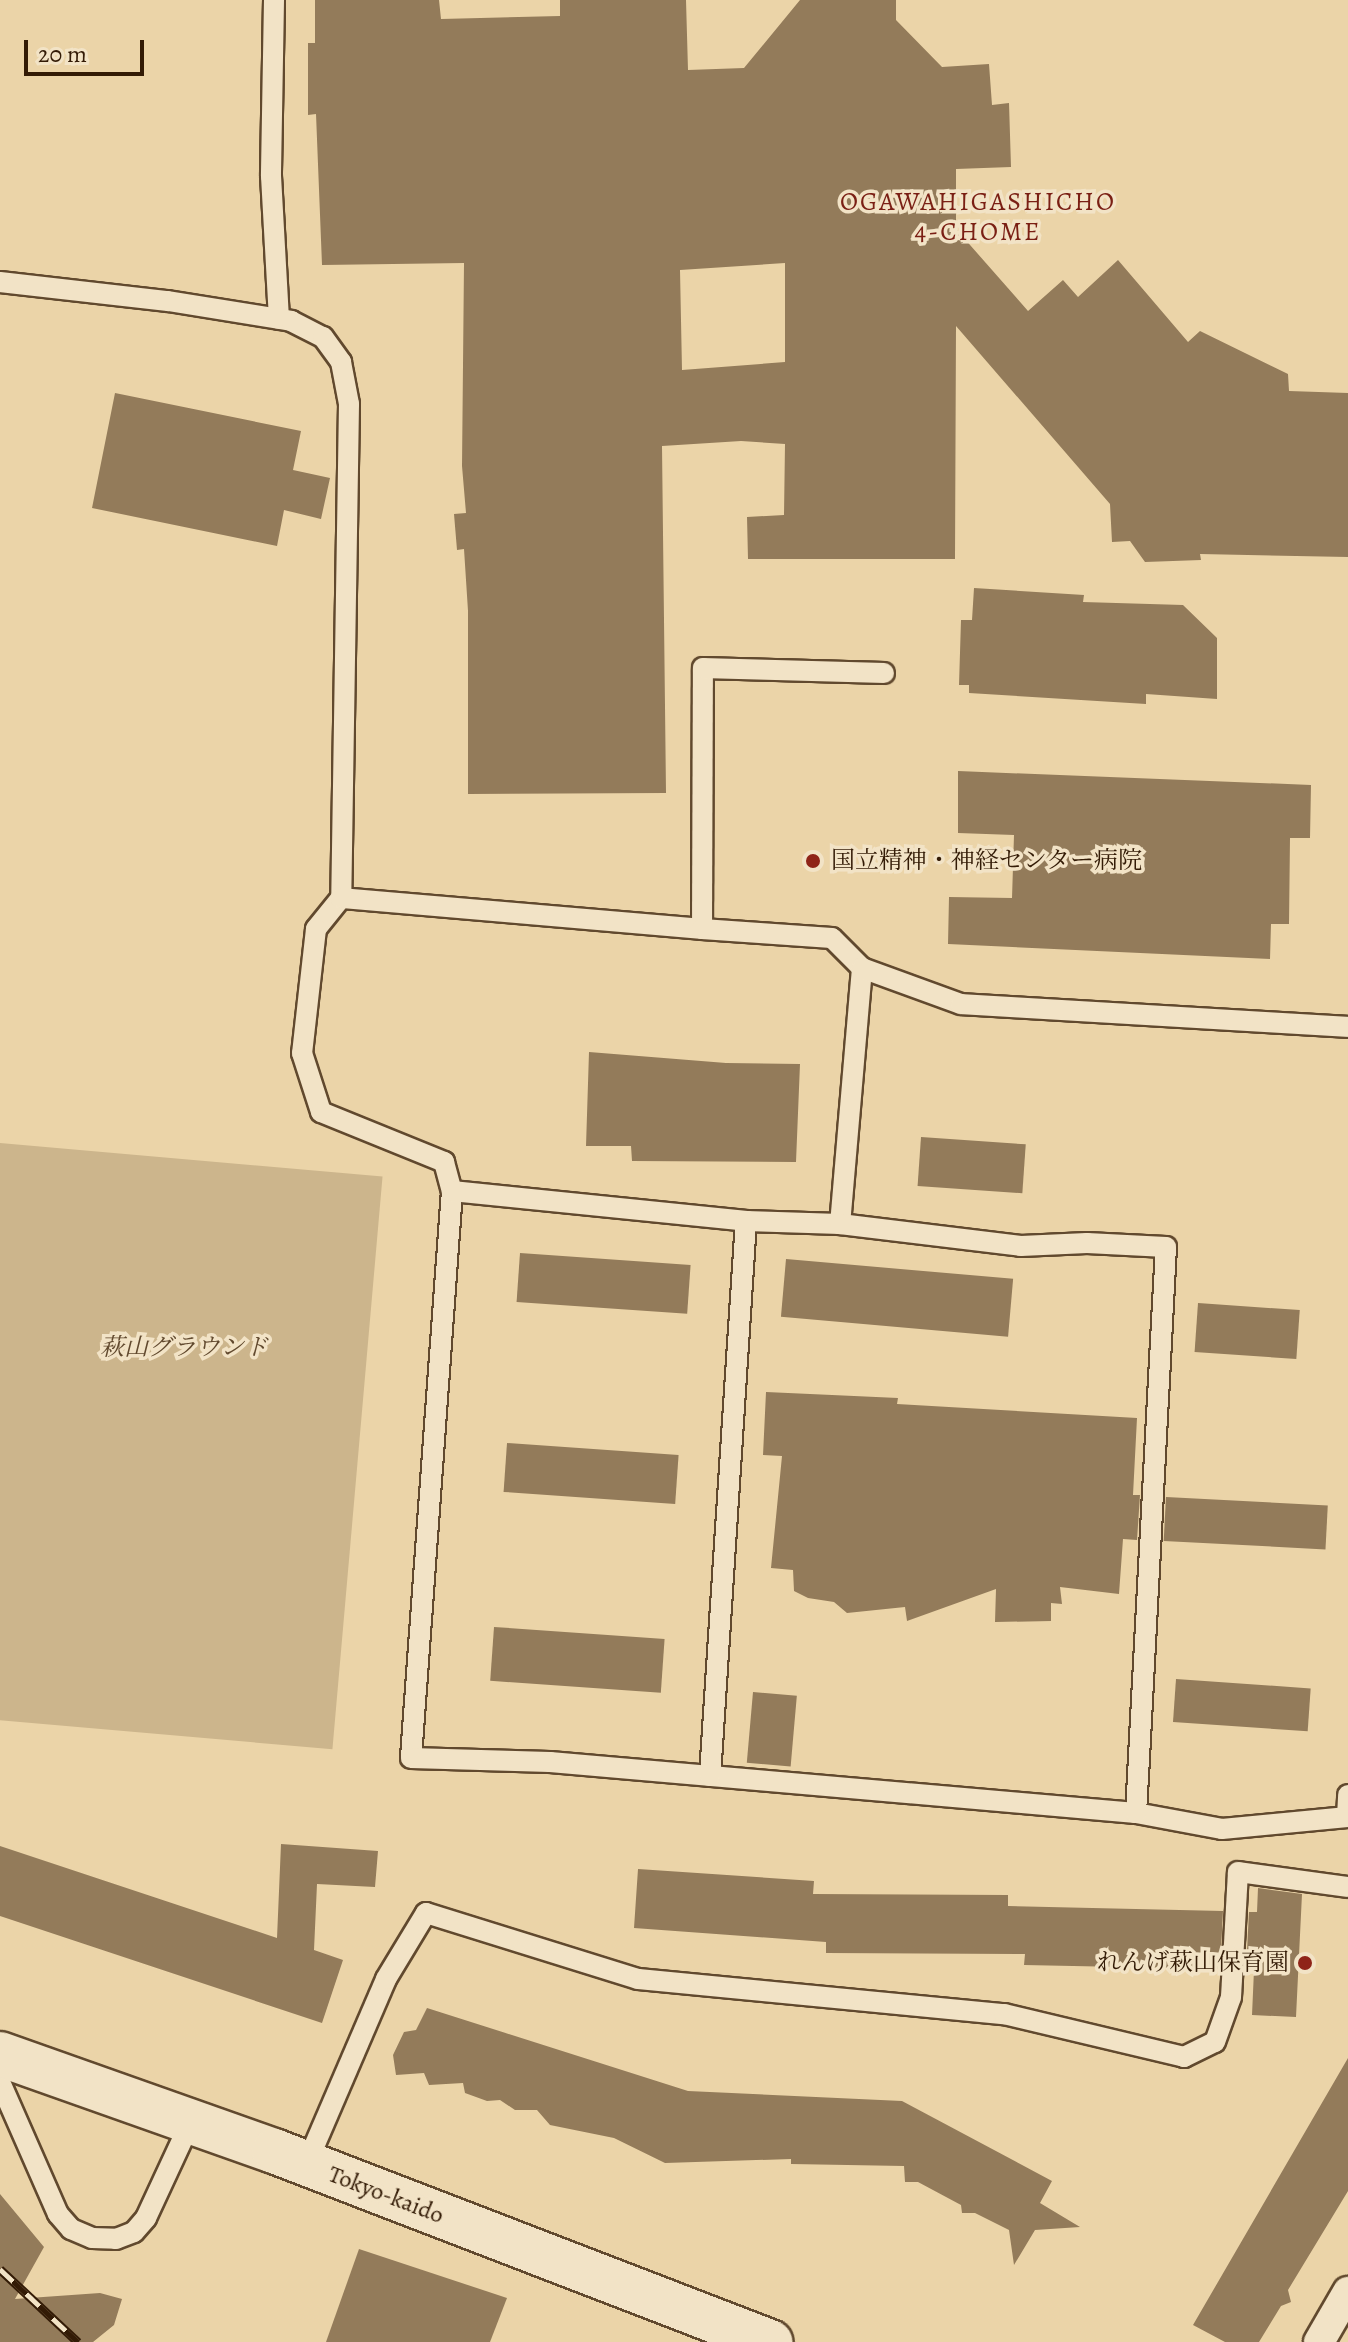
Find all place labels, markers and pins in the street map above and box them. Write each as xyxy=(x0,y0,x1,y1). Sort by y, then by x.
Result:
place label: 国立精神・神経センター病院 xyxy=(831,847,1143,875)
marker: 国立精神・神経センター病院 xyxy=(802,850,824,872)
place label: れんげ萩山保育園 xyxy=(1097,1949,1289,1977)
marker: れんげ萩山保育園 xyxy=(1296,1954,1314,1972)

